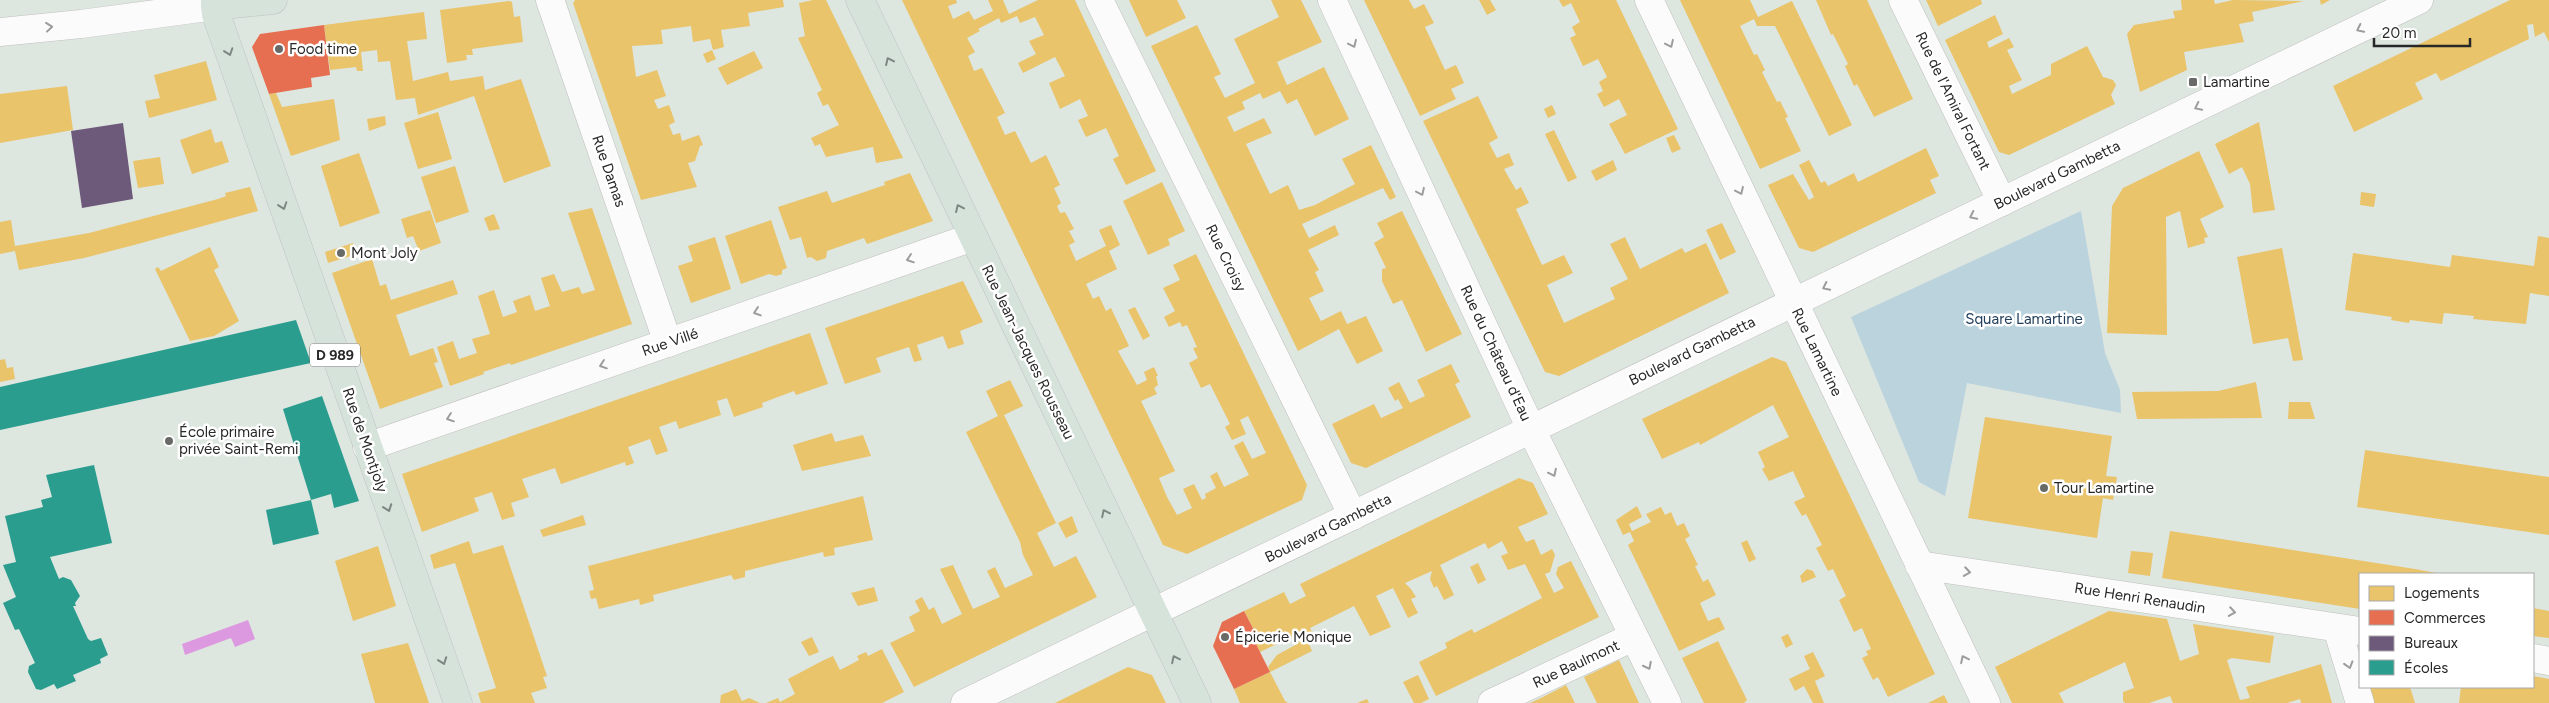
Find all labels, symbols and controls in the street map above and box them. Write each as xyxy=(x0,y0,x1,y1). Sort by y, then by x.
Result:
scale bar xyxy=(2374,15,2470,47)
one-way arrow xyxy=(45,22,53,33)
one-way arrow xyxy=(2356,23,2365,33)
text: 20 m xyxy=(2382,24,2416,42)
street label: Rue de l'Amiral Fortant xyxy=(1912,29,1995,174)
one-way arrow xyxy=(1346,39,1357,48)
one-way arrow xyxy=(1664,39,1674,48)
place label: Food time xyxy=(289,40,357,58)
marker: Food time xyxy=(273,43,285,55)
one-way arrow xyxy=(224,48,234,56)
one-way arrow xyxy=(886,58,896,67)
place label: Lamartine xyxy=(2203,73,2270,91)
marker: Lamartine xyxy=(2187,76,2199,88)
one-way arrow xyxy=(2194,101,2203,111)
street label: Rue Damas xyxy=(588,133,630,209)
street label: Boulevard Gambetta xyxy=(1991,137,2123,213)
one-way arrow xyxy=(1733,186,1744,195)
one-way arrow xyxy=(1415,187,1425,196)
one-way arrow xyxy=(277,201,287,209)
one-way arrow xyxy=(955,204,965,213)
one-way arrow xyxy=(1969,210,1978,220)
street label: Rue Croisy xyxy=(1202,221,1250,295)
place label: Mont Joly xyxy=(351,244,418,262)
marker: Mont Joly xyxy=(335,247,347,259)
one-way arrow xyxy=(907,253,915,263)
street label: Rue Jean-Jacques Rousseau xyxy=(978,262,1078,442)
one-way arrow xyxy=(1822,280,1831,291)
street label: Rue du Château d'Eau xyxy=(1457,282,1535,424)
street label: Rue Lamartine xyxy=(1788,305,1846,399)
one-way arrow xyxy=(753,306,761,316)
park label: Square Lamartine xyxy=(1965,310,2083,328)
street label: Boulevard Gambetta xyxy=(1626,313,1758,389)
street label: Rue Villé xyxy=(639,324,701,360)
road number: D 989 xyxy=(310,344,360,366)
one-way arrow xyxy=(599,359,608,369)
street label: Rue de Montjoly xyxy=(339,385,391,495)
one-way arrow xyxy=(446,412,454,422)
place label: École primaire privée Saint-Remi xyxy=(179,423,299,458)
marker: École primaire privée Saint-Remi xyxy=(163,435,175,447)
one-way arrow xyxy=(1547,468,1557,477)
place label: Tour Lamartine xyxy=(2054,479,2154,497)
marker: Tour Lamartine xyxy=(2038,482,2050,494)
street label: Boulevard Gambetta xyxy=(1262,490,1394,566)
one-way arrow xyxy=(382,503,392,512)
one-way arrow xyxy=(1101,509,1111,518)
one-way arrow xyxy=(1964,566,1972,577)
legend xyxy=(2359,573,2534,688)
street label: Rue Henri Renaudin xyxy=(2073,579,2207,617)
text: Logements xyxy=(2404,584,2479,602)
one-way arrow xyxy=(2228,606,2236,617)
text: Commerces xyxy=(2404,609,2486,627)
place label: Épicerie Monique xyxy=(1235,628,1351,646)
marker: Épicerie Monique xyxy=(1219,631,1231,643)
text: Bureaux xyxy=(2404,634,2458,652)
street label: Rue Baulmont xyxy=(1530,636,1623,692)
one-way arrow xyxy=(1171,655,1181,664)
one-way arrow xyxy=(1960,655,1971,664)
one-way arrow xyxy=(437,656,447,665)
text: Écoles xyxy=(2404,659,2448,677)
one-way arrow xyxy=(1642,660,1652,669)
one-way arrow xyxy=(2343,661,2353,669)

